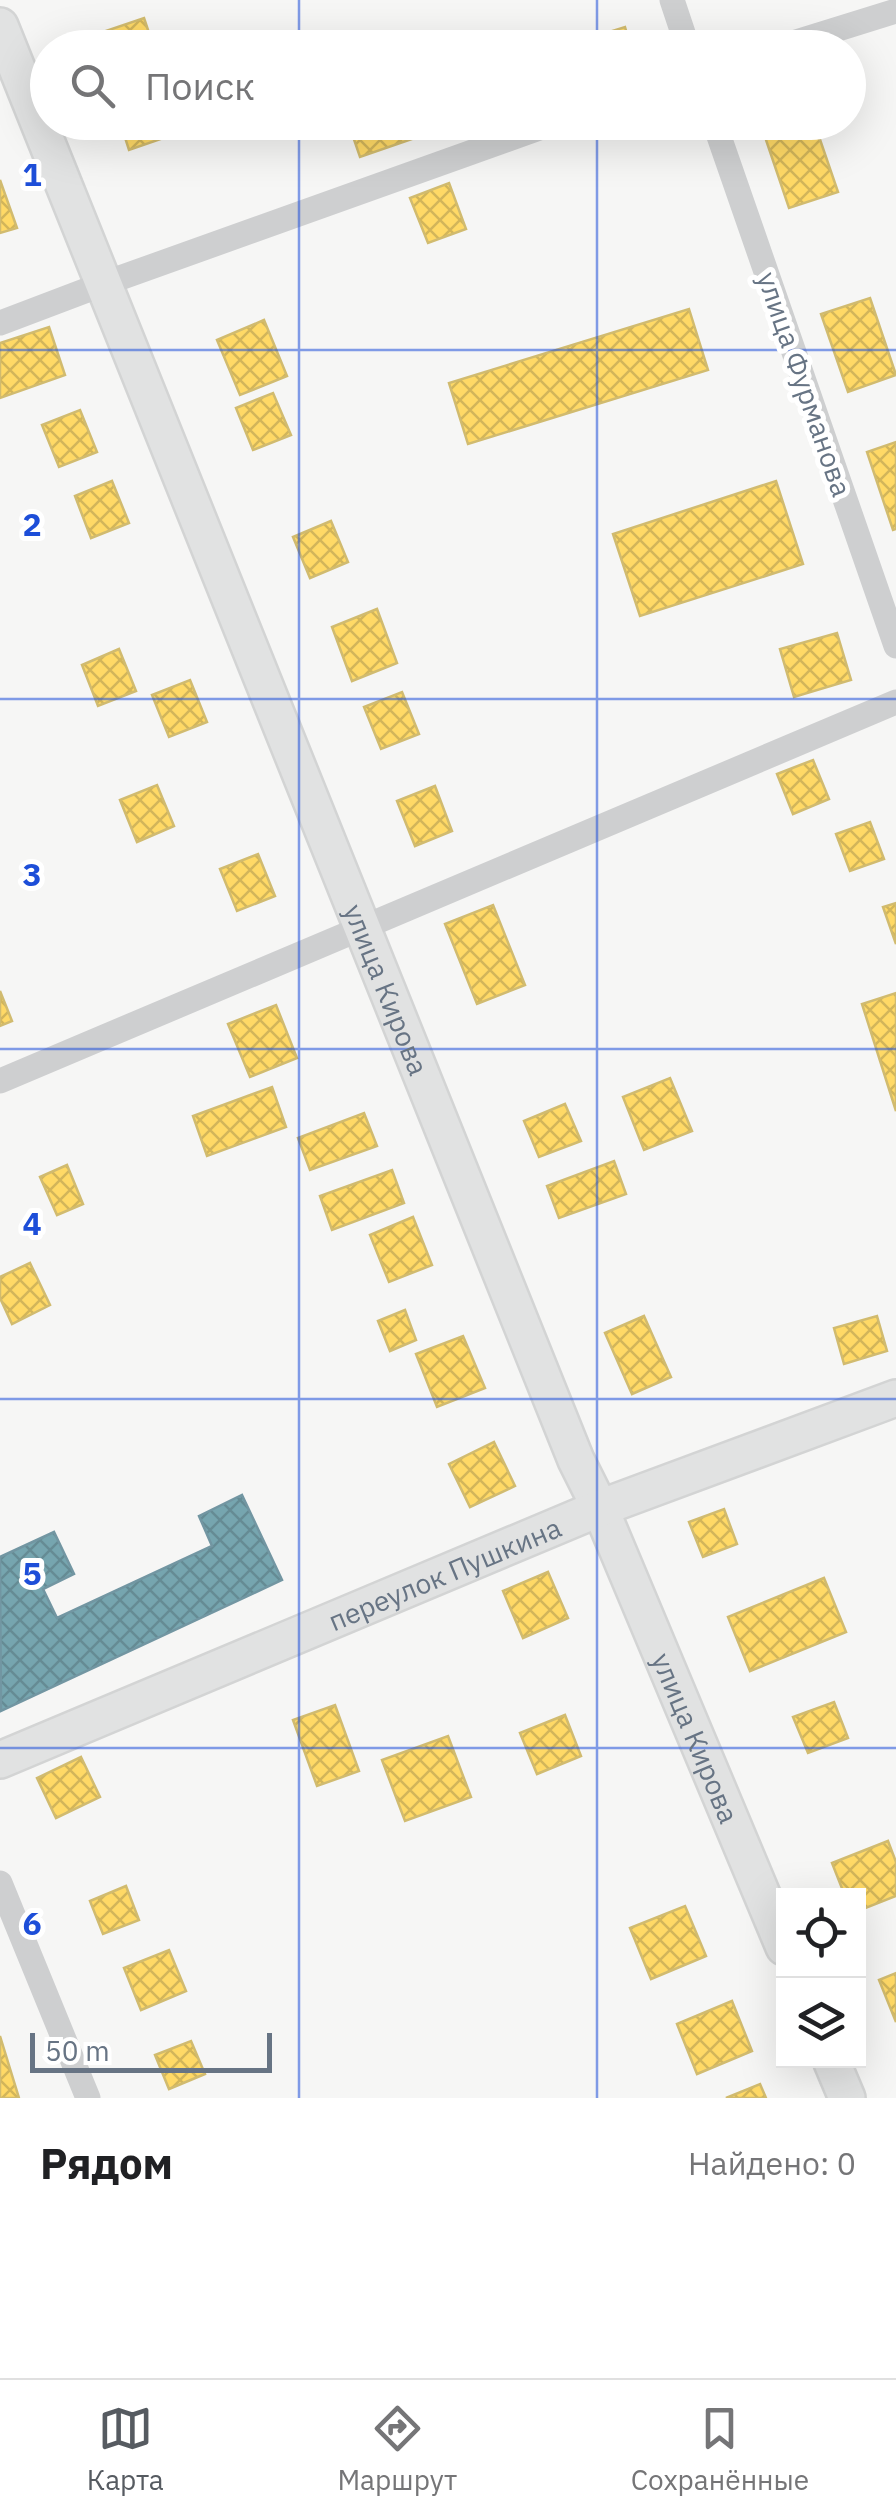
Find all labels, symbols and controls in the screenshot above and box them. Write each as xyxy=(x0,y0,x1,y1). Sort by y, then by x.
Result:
search box xyxy=(30,30,866,140)
icon: search xyxy=(65,58,120,113)
text: Поиск xyxy=(145,61,255,110)
text: 1 xyxy=(22,153,42,195)
street label: улица Фурманова xyxy=(749,267,861,501)
text: 2 xyxy=(22,503,42,545)
text: 3 xyxy=(22,853,42,895)
street label: улица Кирова xyxy=(336,898,438,1080)
text: 4 xyxy=(22,1202,42,1244)
street label: переулок Пушкина xyxy=(322,1508,566,1639)
text: 5 xyxy=(22,1552,42,1594)
street label: улица Кирова xyxy=(644,1647,748,1828)
map controls xyxy=(776,1888,866,2068)
button: locate xyxy=(776,1888,866,1978)
text: 6 xyxy=(22,1902,42,1944)
button: layers xyxy=(776,1978,866,2068)
scale bar xyxy=(30,2028,272,2072)
text: 50 m xyxy=(45,2032,110,2069)
text: Рядом xyxy=(40,2136,173,2191)
text: Найдено: 0 xyxy=(688,2142,856,2184)
tab: Карта xyxy=(87,2401,164,2498)
tab: Маршрут xyxy=(337,2401,457,2498)
tab: Сохранённые xyxy=(631,2401,809,2498)

